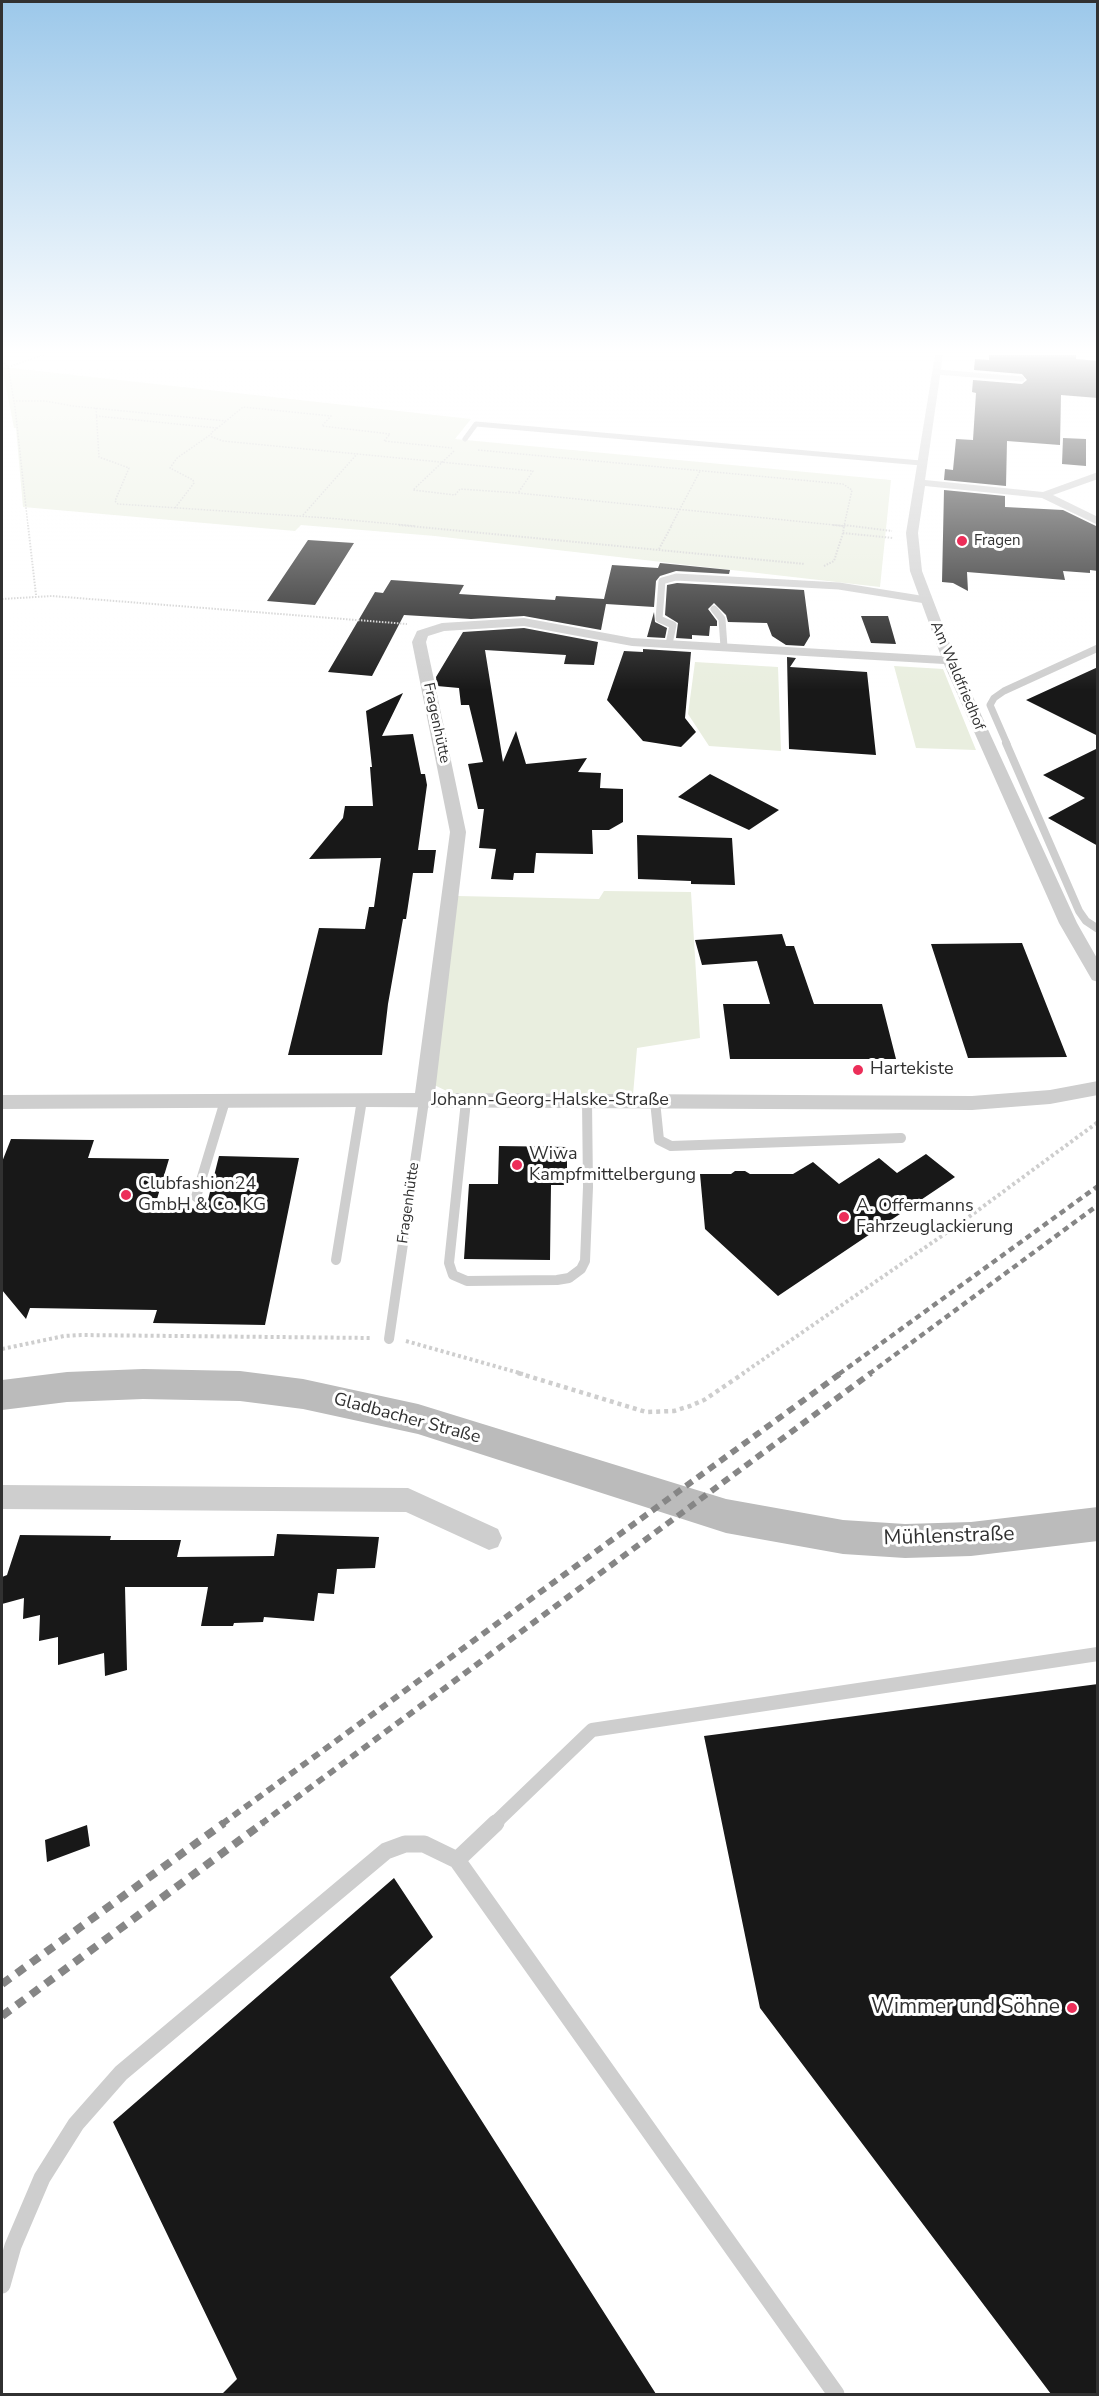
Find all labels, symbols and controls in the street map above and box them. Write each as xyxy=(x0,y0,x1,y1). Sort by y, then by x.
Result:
place label: Fragen xyxy=(974,532,1021,550)
marker: Fragen xyxy=(955,534,969,548)
street label: Am Waldfriedhof xyxy=(926,619,988,733)
street label: Fragenhütte xyxy=(419,681,453,765)
place label: Hartekiste xyxy=(870,1059,953,1081)
marker: Hartekiste xyxy=(851,1063,865,1077)
street label: Johann-Georg-Halske-Straße xyxy=(431,1090,669,1112)
place label: Wiwa Kampfmittelbergung xyxy=(529,1144,696,1186)
marker: Wiwa Kampfmittelbergung xyxy=(510,1158,524,1172)
street label: Fragenhütte xyxy=(394,1161,424,1245)
place label: Clubfashion24 GmbH & Co. KG xyxy=(138,1174,266,1216)
marker: Clubfashion24 GmbH & Co. KG xyxy=(119,1188,133,1202)
place label: A. Offermanns Fahrzeuglackierung xyxy=(856,1196,1013,1238)
marker: A. Offermanns Fahrzeuglackierung xyxy=(837,1210,851,1224)
street label: Gladbacher Straße xyxy=(331,1389,483,1449)
street label: Mühlenstraße xyxy=(883,1522,1015,1552)
place label: Wimmer und Söhne xyxy=(871,1995,1060,2021)
marker: Wimmer und Söhne xyxy=(1065,2001,1079,2015)

